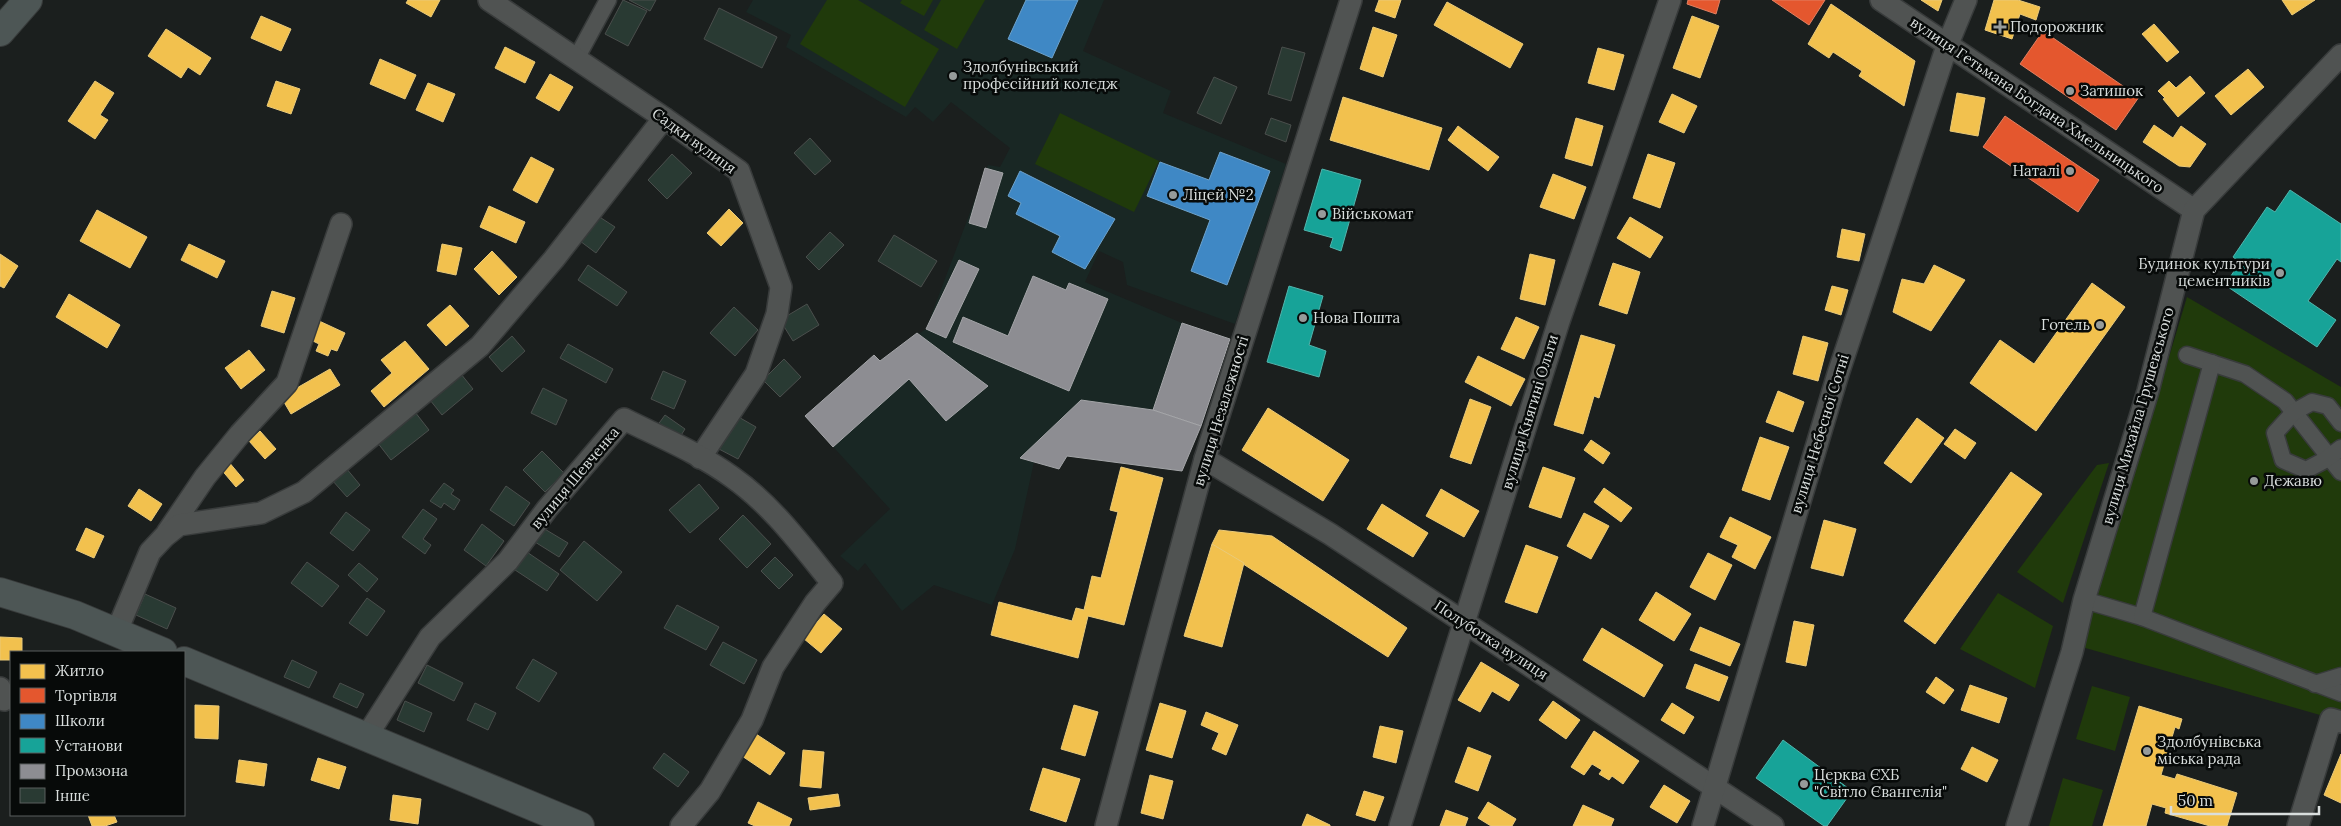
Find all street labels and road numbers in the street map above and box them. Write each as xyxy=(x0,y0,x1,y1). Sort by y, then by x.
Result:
street label: вулиця Гетьмана Богдана Хмельницького xyxy=(1907,12,2168,197)
street label: Садки вулиця xyxy=(648,104,740,178)
street label: вулиця Михайла Грушевського xyxy=(2097,305,2178,527)
street label: вулиця Княгині Ольги xyxy=(1497,332,1562,492)
street label: вулиця Незалежності xyxy=(1189,334,1252,488)
street label: вулиця Небесної Сотні xyxy=(1786,352,1853,516)
street label: вулиця Шевченка xyxy=(526,422,623,533)
street label: Полуботка вулиця xyxy=(1431,596,1552,684)

